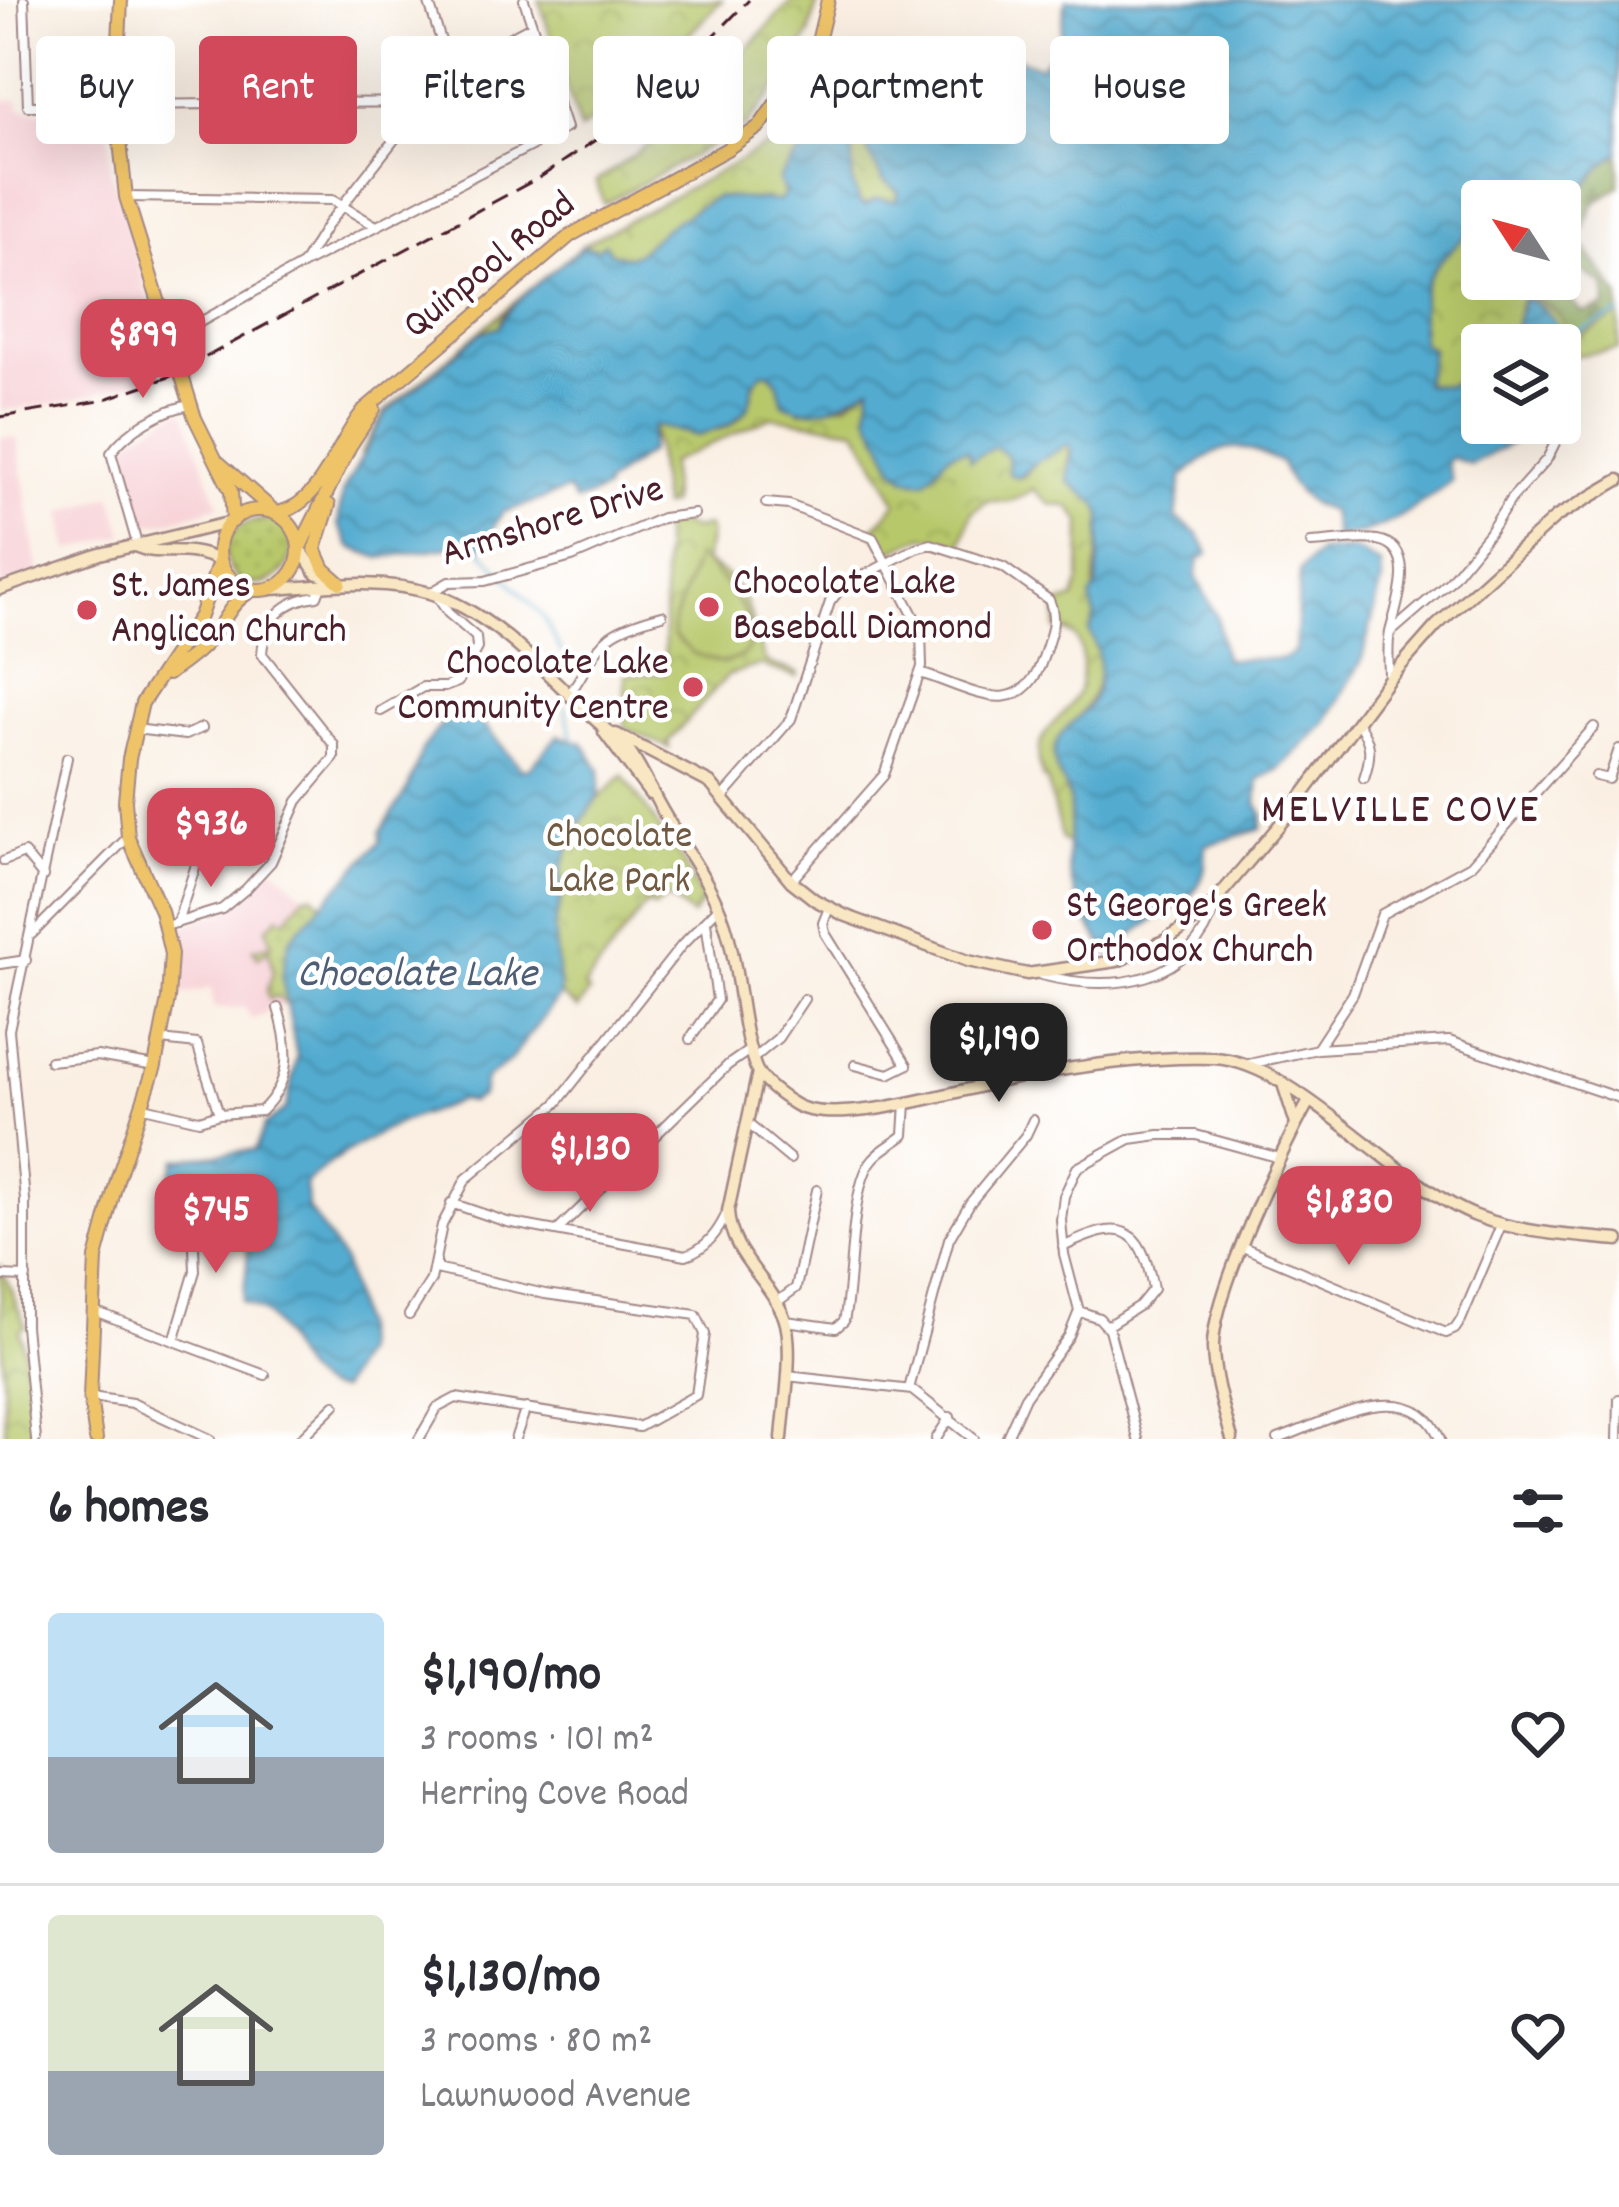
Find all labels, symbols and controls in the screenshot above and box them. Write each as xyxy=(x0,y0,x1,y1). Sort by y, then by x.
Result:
chip: Buy xyxy=(36,36,175,144)
chip: Rent xyxy=(199,36,357,144)
chip: Filters xyxy=(381,36,569,144)
chip: New xyxy=(593,36,743,144)
chip: Apartment xyxy=(767,36,1026,144)
chip: House xyxy=(1050,36,1229,144)
street label: Quinpool Road xyxy=(393,180,589,354)
north arrow xyxy=(1461,180,1581,300)
map controls xyxy=(1461,180,1581,444)
pin: $899 xyxy=(72,299,214,401)
text: $899 xyxy=(107,310,179,365)
button: layers xyxy=(1461,324,1581,444)
street label: Armshore Drive xyxy=(435,464,671,584)
place label: Chocolate Lake Baseball Diamond xyxy=(733,558,992,658)
place label: St. James Anglican Church xyxy=(111,561,347,661)
marker: Chocolate Lake Baseball Diamond xyxy=(696,594,722,620)
marker: St. James Anglican Church xyxy=(74,597,100,623)
place label: Chocolate Lake Community Centre xyxy=(397,638,669,738)
marker: Chocolate Lake Community Centre xyxy=(680,674,706,700)
district label: MELVILLE COVE xyxy=(1261,783,1541,843)
pin: $936 xyxy=(140,788,282,890)
text: $936 xyxy=(174,799,248,854)
park label: Chocolate Lake Park xyxy=(546,811,692,911)
place label: St George's Greek Orthodox Church xyxy=(1066,881,1327,981)
marker: St George's Greek Orthodox Church xyxy=(1029,917,1055,943)
water label: Chocolate Lake xyxy=(297,947,540,1007)
pin: $1,190 xyxy=(901,1003,1097,1105)
text: $1,190 xyxy=(957,1014,1041,1069)
pin: $1,130 xyxy=(492,1113,688,1215)
text: $1,130 xyxy=(549,1124,631,1179)
pin: $1,830 xyxy=(1251,1166,1447,1268)
pin: $745 xyxy=(145,1174,287,1276)
text: $1,830 xyxy=(1304,1177,1394,1232)
text: $745 xyxy=(182,1185,250,1240)
text: 6 homes xyxy=(48,1475,210,1547)
icon: filters xyxy=(1505,1478,1571,1544)
text: $1,190/mo xyxy=(420,1642,601,1714)
icon: home xyxy=(144,1661,288,1805)
icon: heart xyxy=(1505,1700,1571,1766)
text: 3 rooms · 101 m² xyxy=(420,1714,654,1769)
text: Herring Cove Road xyxy=(420,1769,689,1824)
text: $1,130/mo xyxy=(420,1944,601,2016)
icon: home xyxy=(144,1963,288,2107)
icon: heart xyxy=(1505,2002,1571,2068)
text: 3 rooms · 80 m² xyxy=(420,2016,652,2071)
text: Lawnwood Avenue xyxy=(420,2071,691,2126)

